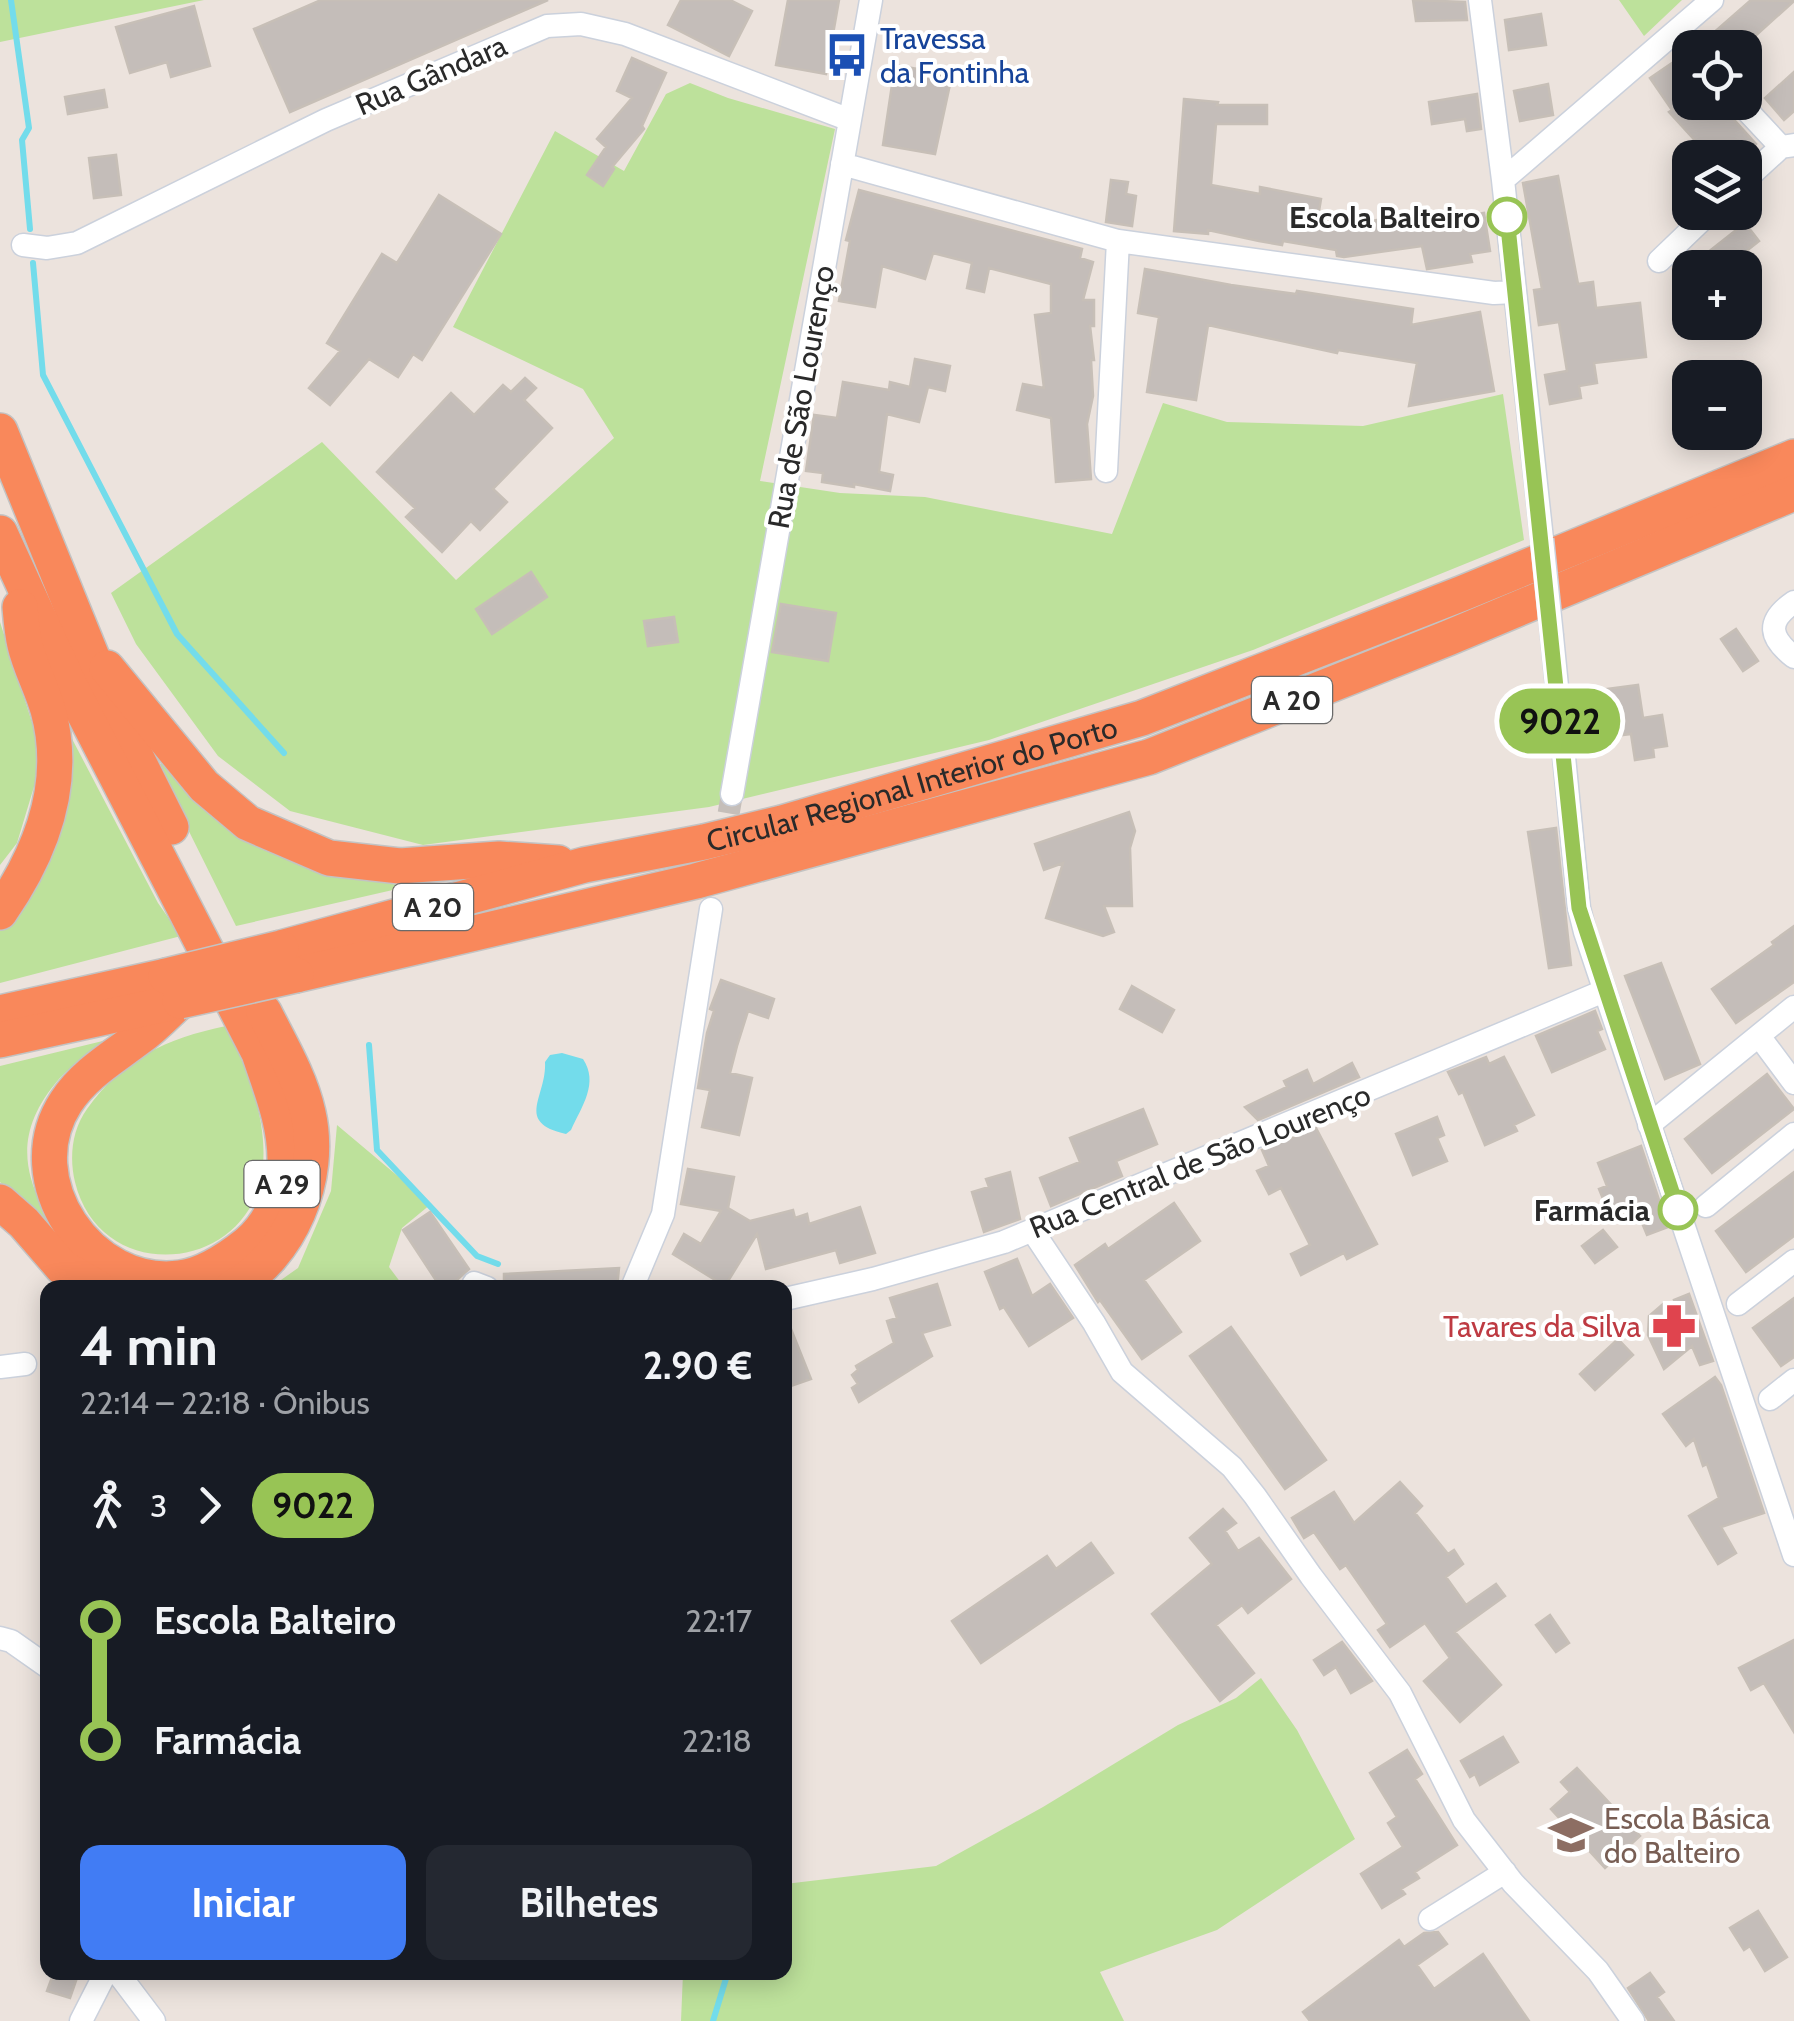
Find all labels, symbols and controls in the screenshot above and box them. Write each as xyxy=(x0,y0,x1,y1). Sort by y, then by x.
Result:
place label: Travessa da Fontinha xyxy=(880,20,1030,91)
street label: Rua Gândara xyxy=(350,26,513,123)
map controls xyxy=(1672,30,1762,450)
button: locate xyxy=(1672,30,1762,120)
bus stop icon: Travessa da Fontinha xyxy=(823,31,871,79)
button: layers xyxy=(1672,140,1762,230)
marker: Escola Balteiro xyxy=(1488,198,1526,236)
place label: Escola Balteiro xyxy=(1289,199,1480,236)
button: + xyxy=(1672,250,1762,340)
street label: Rua de São Lourenço xyxy=(760,263,842,531)
button: − xyxy=(1672,360,1762,450)
road number: A 20 xyxy=(1252,677,1332,723)
line badge: 9022 xyxy=(1490,688,1630,754)
text: 9022 xyxy=(1519,700,1601,743)
street label: Circular Regional Interior do Porto xyxy=(702,708,1121,859)
road number: A 20 xyxy=(393,884,473,930)
street label: Rua Central de São Lourenço xyxy=(1024,1076,1376,1246)
road number: A 29 xyxy=(244,1161,320,1207)
marker: Farmácia xyxy=(1659,1191,1697,1229)
place label: Farmácia xyxy=(1534,1192,1650,1229)
pharmacy icon: Tavares da Silva xyxy=(1650,1302,1698,1350)
place label: Tavares da Silva xyxy=(1443,1308,1642,1345)
text: 4 min xyxy=(80,1312,218,1379)
text: 2.90 € xyxy=(643,1342,752,1389)
text: 22:14 – 22:18 · Ônibus xyxy=(80,1383,370,1422)
icon: walk xyxy=(80,1478,135,1533)
icon: forward xyxy=(182,1478,237,1533)
text: 9022 xyxy=(272,1484,354,1527)
text: 3 xyxy=(150,1486,167,1525)
text: Escola Balteiro xyxy=(154,1597,396,1644)
text: 22:17 xyxy=(685,1601,752,1640)
text: Farmácia xyxy=(154,1717,301,1764)
text: 22:18 xyxy=(682,1721,752,1760)
place label: Escola Básica do Balteiro xyxy=(1604,1800,1771,1871)
school or university icon: Escola Básica do Balteiro xyxy=(1547,1811,1595,1859)
button: Iniciar xyxy=(80,1845,406,1960)
button: Bilhetes xyxy=(426,1845,752,1960)

